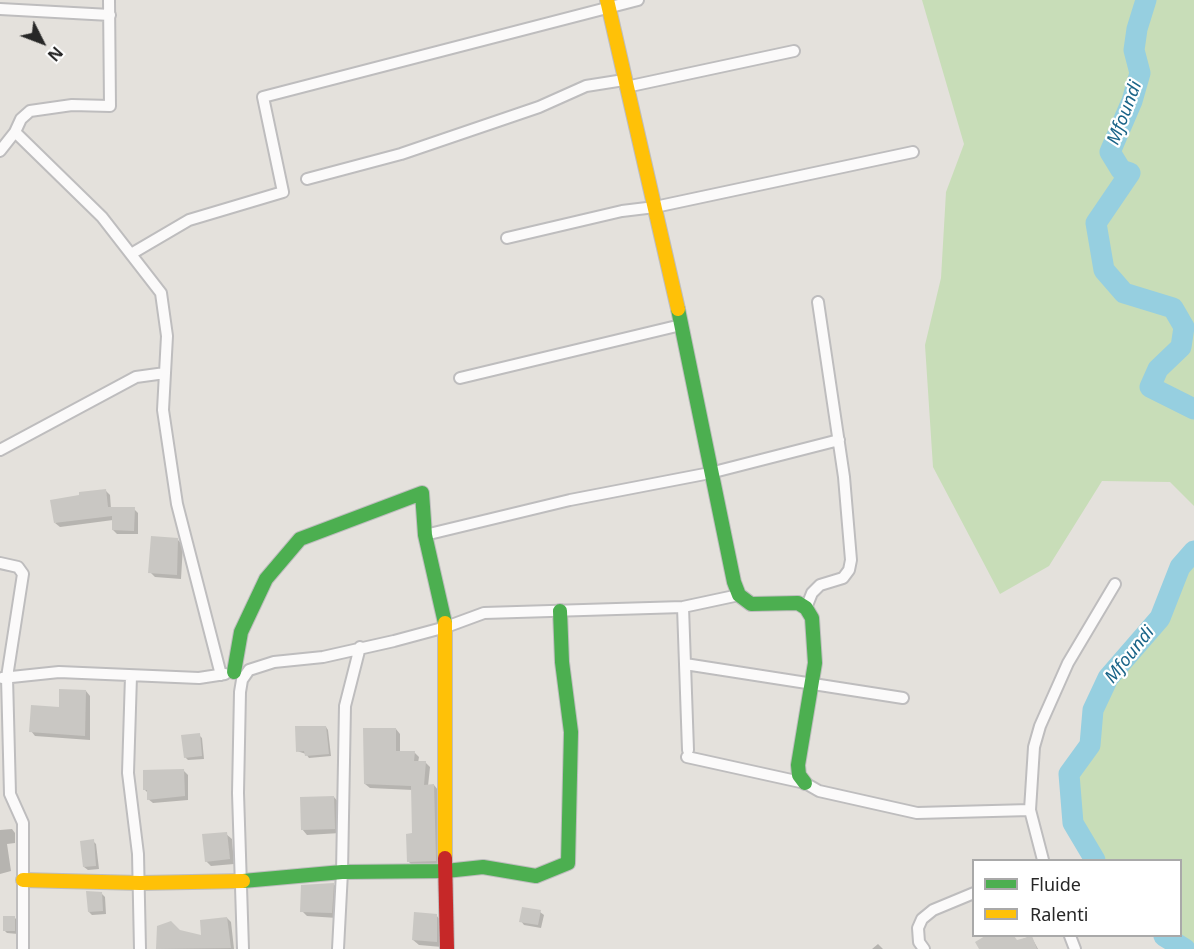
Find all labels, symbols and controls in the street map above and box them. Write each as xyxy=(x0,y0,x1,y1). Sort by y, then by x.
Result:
north arrow xyxy=(12,12,72,72)
text: N xyxy=(43,42,68,66)
water label: Mfoundi xyxy=(1103,78,1147,148)
water label: Mfoundi xyxy=(1101,622,1159,688)
legend xyxy=(972,859,1182,937)
text: Fluide xyxy=(1030,872,1081,896)
text: Ralenti xyxy=(1030,902,1088,926)

